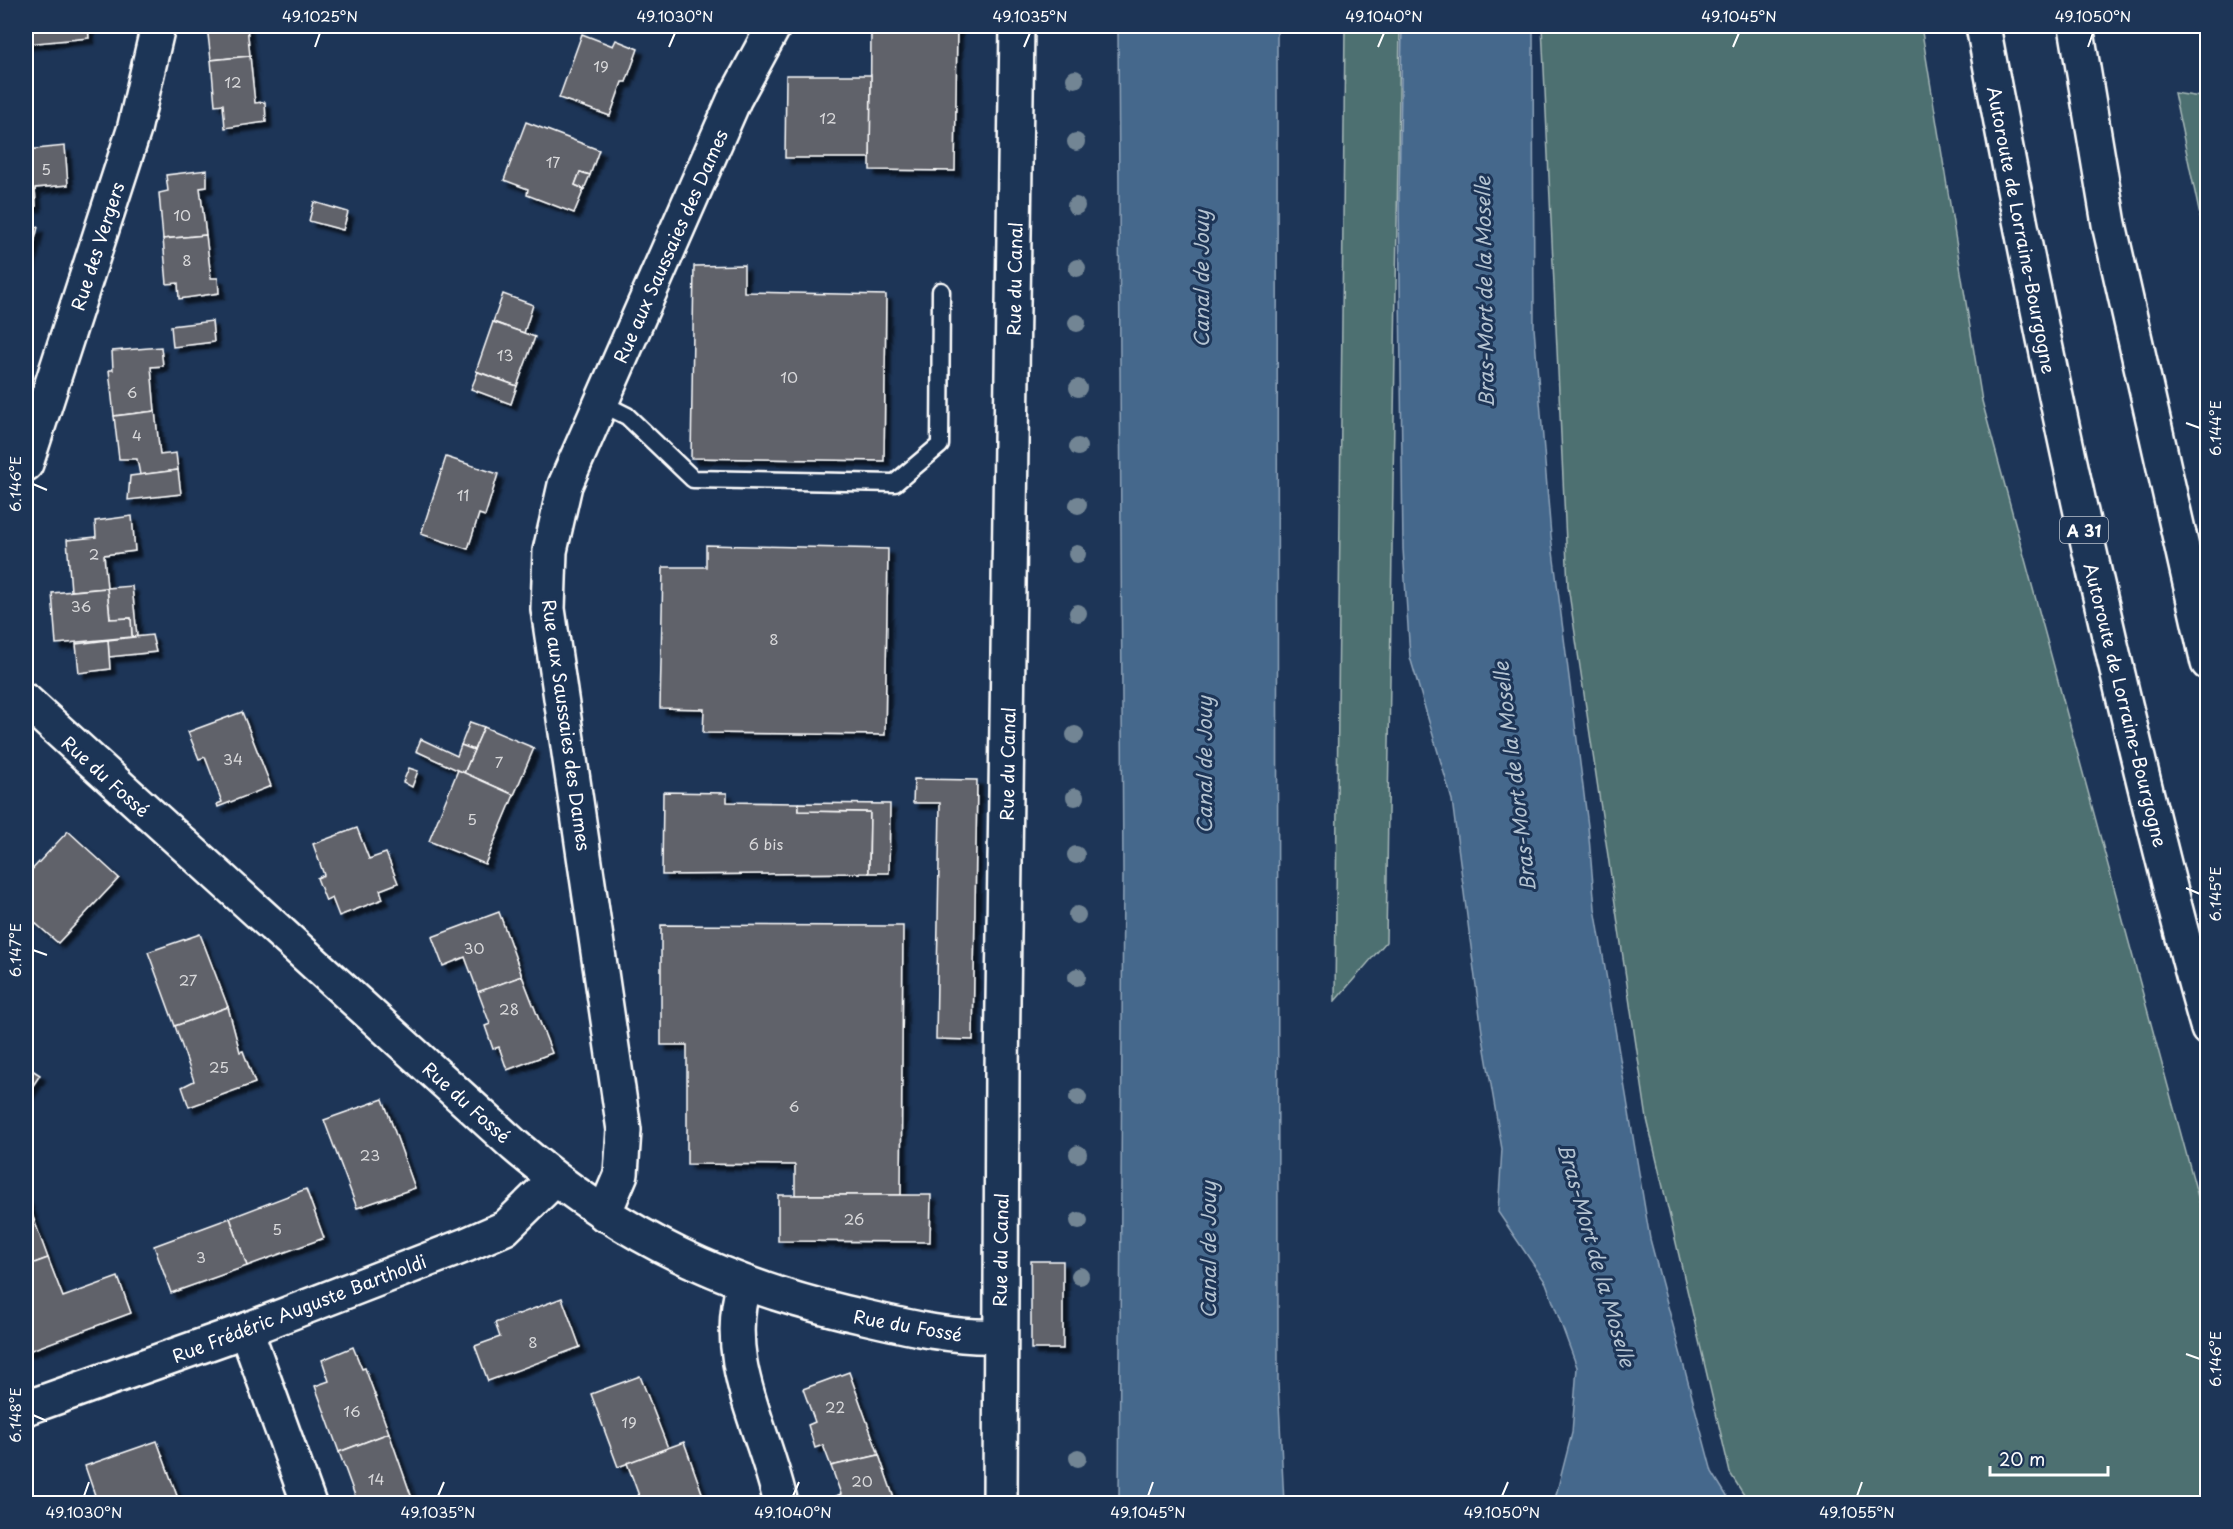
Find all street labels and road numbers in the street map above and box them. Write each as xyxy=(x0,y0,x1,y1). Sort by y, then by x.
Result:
street label: Autoroute de Lorraine-Bourgogne xyxy=(1981,84,2063,376)
street label: Rue aux Saussaies des Dames xyxy=(606,125,734,367)
street label: Rue des Vergers xyxy=(63,178,131,314)
street label: Rue du Canal xyxy=(1000,222,1028,336)
road number: A 31 xyxy=(2060,517,2108,543)
street label: Autoroute de Lorraine-Bourgogne xyxy=(2078,560,2174,850)
street label: Rue aux Saussaies des Dames xyxy=(536,598,598,852)
street label: Rue du Canal xyxy=(993,707,1021,821)
street label: Rue du Fossé xyxy=(56,729,156,823)
street label: Rue du Fossé xyxy=(417,1055,517,1149)
street label: Rue du Canal xyxy=(986,1193,1014,1307)
street label: Rue Frédéric Auguste Bartholdi xyxy=(168,1247,430,1369)
street label: Rue du Fossé xyxy=(851,1302,965,1348)

